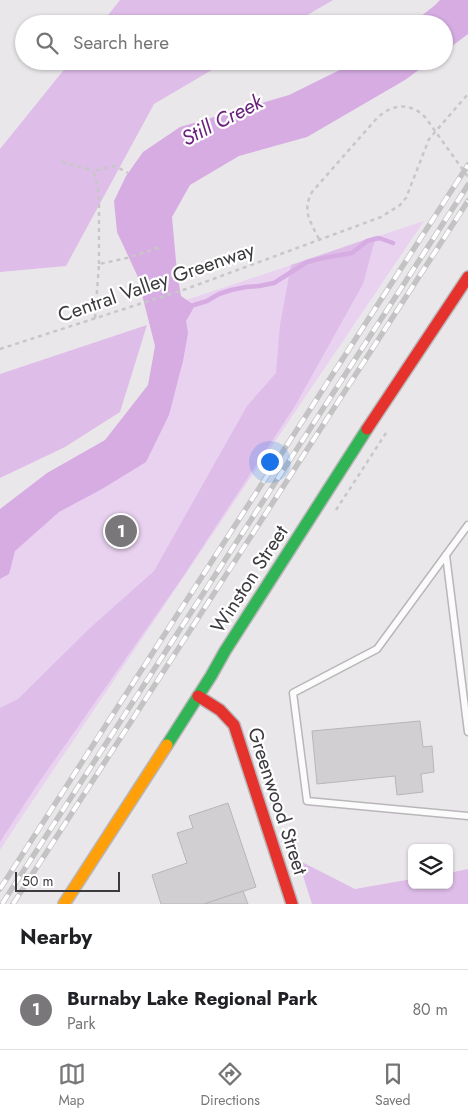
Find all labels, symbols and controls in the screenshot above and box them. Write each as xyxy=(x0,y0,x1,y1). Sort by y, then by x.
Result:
search box xyxy=(15,15,453,70)
icon: search xyxy=(33,29,61,57)
text: Search here xyxy=(73,29,169,56)
water label: Still Creek xyxy=(176,86,269,153)
street label: Central Valley Greenway xyxy=(54,235,259,330)
your location xyxy=(257,449,283,475)
pin: 1 xyxy=(105,512,137,550)
street label: Winston Street xyxy=(204,519,295,639)
street label: Greenwood Street xyxy=(240,724,315,879)
map controls xyxy=(408,844,453,889)
button: layers xyxy=(408,844,453,889)
scale bar xyxy=(15,869,120,892)
text: 50 m xyxy=(22,871,53,891)
text: Nearby xyxy=(20,922,92,952)
text: Burnaby Lake Regional Park xyxy=(67,985,318,1012)
text: 1 xyxy=(32,998,40,1021)
text: 80 m xyxy=(412,998,448,1021)
text: Park xyxy=(67,1012,96,1035)
tab: Map xyxy=(58,1060,86,1110)
tab: Directions xyxy=(201,1060,260,1110)
tab: Saved xyxy=(375,1060,410,1110)

